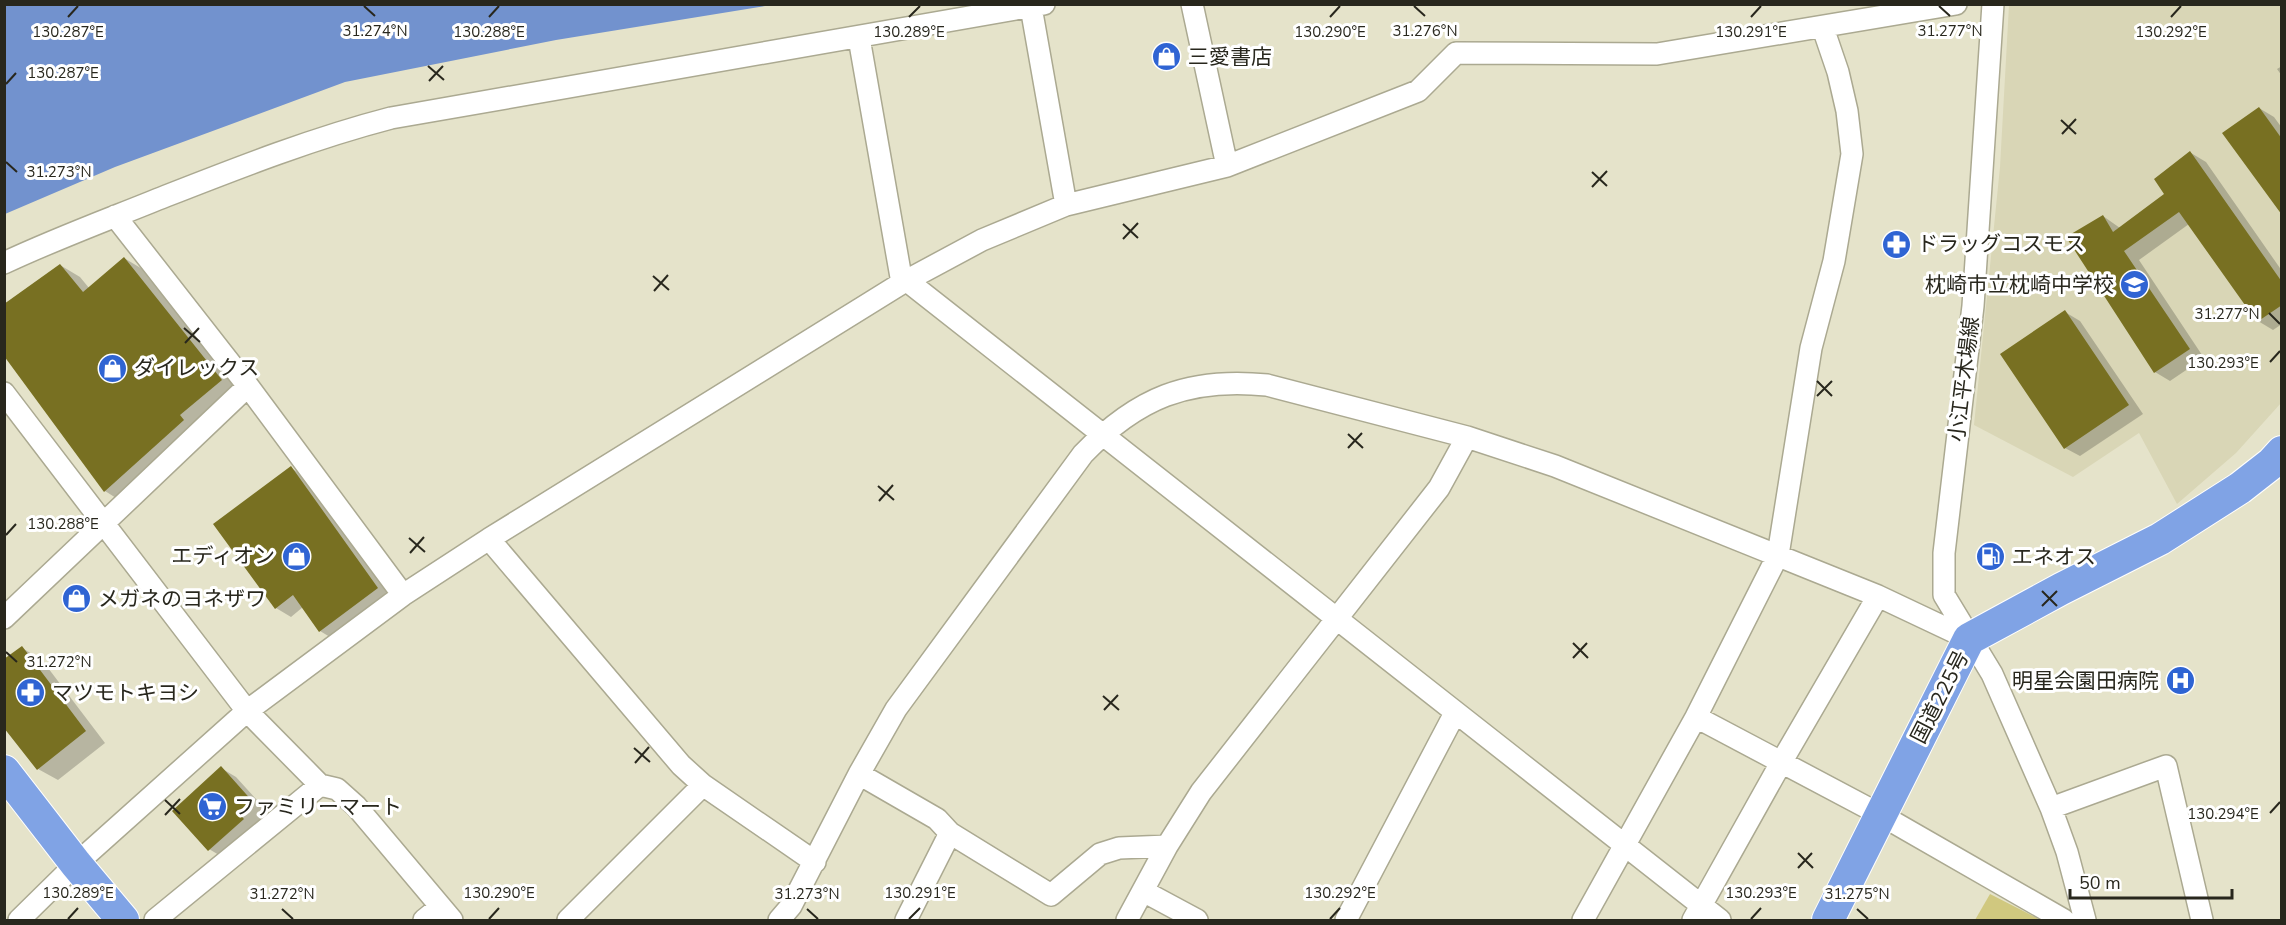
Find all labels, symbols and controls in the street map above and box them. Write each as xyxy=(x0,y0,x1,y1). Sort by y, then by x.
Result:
text: 31.274°N xyxy=(342,21,408,41)
text: 31.276°N xyxy=(1392,21,1458,41)
text: 31.277°N xyxy=(1917,21,1983,41)
text: 130.287°E xyxy=(32,22,104,42)
text: 130.288°E xyxy=(453,22,525,42)
text: 130.289°E xyxy=(873,22,945,42)
text: 130.290°E xyxy=(1294,22,1366,42)
text: 130.291°E xyxy=(1715,22,1787,42)
text: 130.292°E xyxy=(2135,22,2207,42)
shop icon: 三愛書店 xyxy=(1151,41,1183,73)
place label: 三愛書店 xyxy=(1188,43,1272,71)
text: 130.287°E xyxy=(27,63,99,83)
text: 31.273°N xyxy=(26,162,92,182)
pharmacy icon: ドラッグコスモス xyxy=(1880,228,1912,260)
place label: ドラッグコスモス xyxy=(1917,230,2085,258)
school or university icon: 枕崎市立枕崎中学校 xyxy=(2119,269,2151,301)
place label: 枕崎市立枕崎中学校 xyxy=(1925,271,2114,299)
text: 31.277°N xyxy=(2194,304,2260,324)
street label: 小江平木場線 xyxy=(1942,315,1986,443)
shop icon: ダイレックス xyxy=(97,352,129,384)
text: 130.293°E xyxy=(2187,353,2259,373)
place label: ダイレックス xyxy=(134,354,259,382)
text: 130.288°E xyxy=(27,514,99,534)
shop icon: エディオン xyxy=(280,540,312,572)
fuel station icon: エネオス xyxy=(1975,541,2007,573)
place label: エディオン xyxy=(171,542,275,570)
place label: エネオス xyxy=(2012,543,2096,571)
shop icon: メガネのヨネザワ xyxy=(61,583,93,615)
place label: メガネのヨネザワ xyxy=(98,585,266,613)
street label: 国道225号 xyxy=(1905,646,1975,748)
text: 31.272°N xyxy=(26,652,92,672)
hospital icon: 明星会園田病院 xyxy=(2164,665,2196,697)
place label: 明星会園田病院 xyxy=(2012,667,2159,695)
pharmacy icon: マツモトキヨシ xyxy=(15,677,47,709)
place label: マツモトキヨシ xyxy=(52,679,199,707)
supermarket icon: ファミリーマート xyxy=(197,791,229,823)
place label: ファミリーマート xyxy=(234,793,402,821)
text: 130.294°E xyxy=(2187,804,2259,824)
scale bar xyxy=(2070,862,2232,900)
text: 50 m xyxy=(2079,871,2121,895)
text: 130.289°E xyxy=(42,883,114,903)
text: 130.290°E xyxy=(463,883,535,903)
text: 130.291°E xyxy=(884,883,956,903)
text: 130.292°E xyxy=(1304,883,1376,903)
text: 130.293°E xyxy=(1725,883,1797,903)
text: 31.272°N xyxy=(249,884,315,904)
text: 31.273°N xyxy=(774,884,840,904)
text: 31.275°N xyxy=(1824,884,1890,904)

